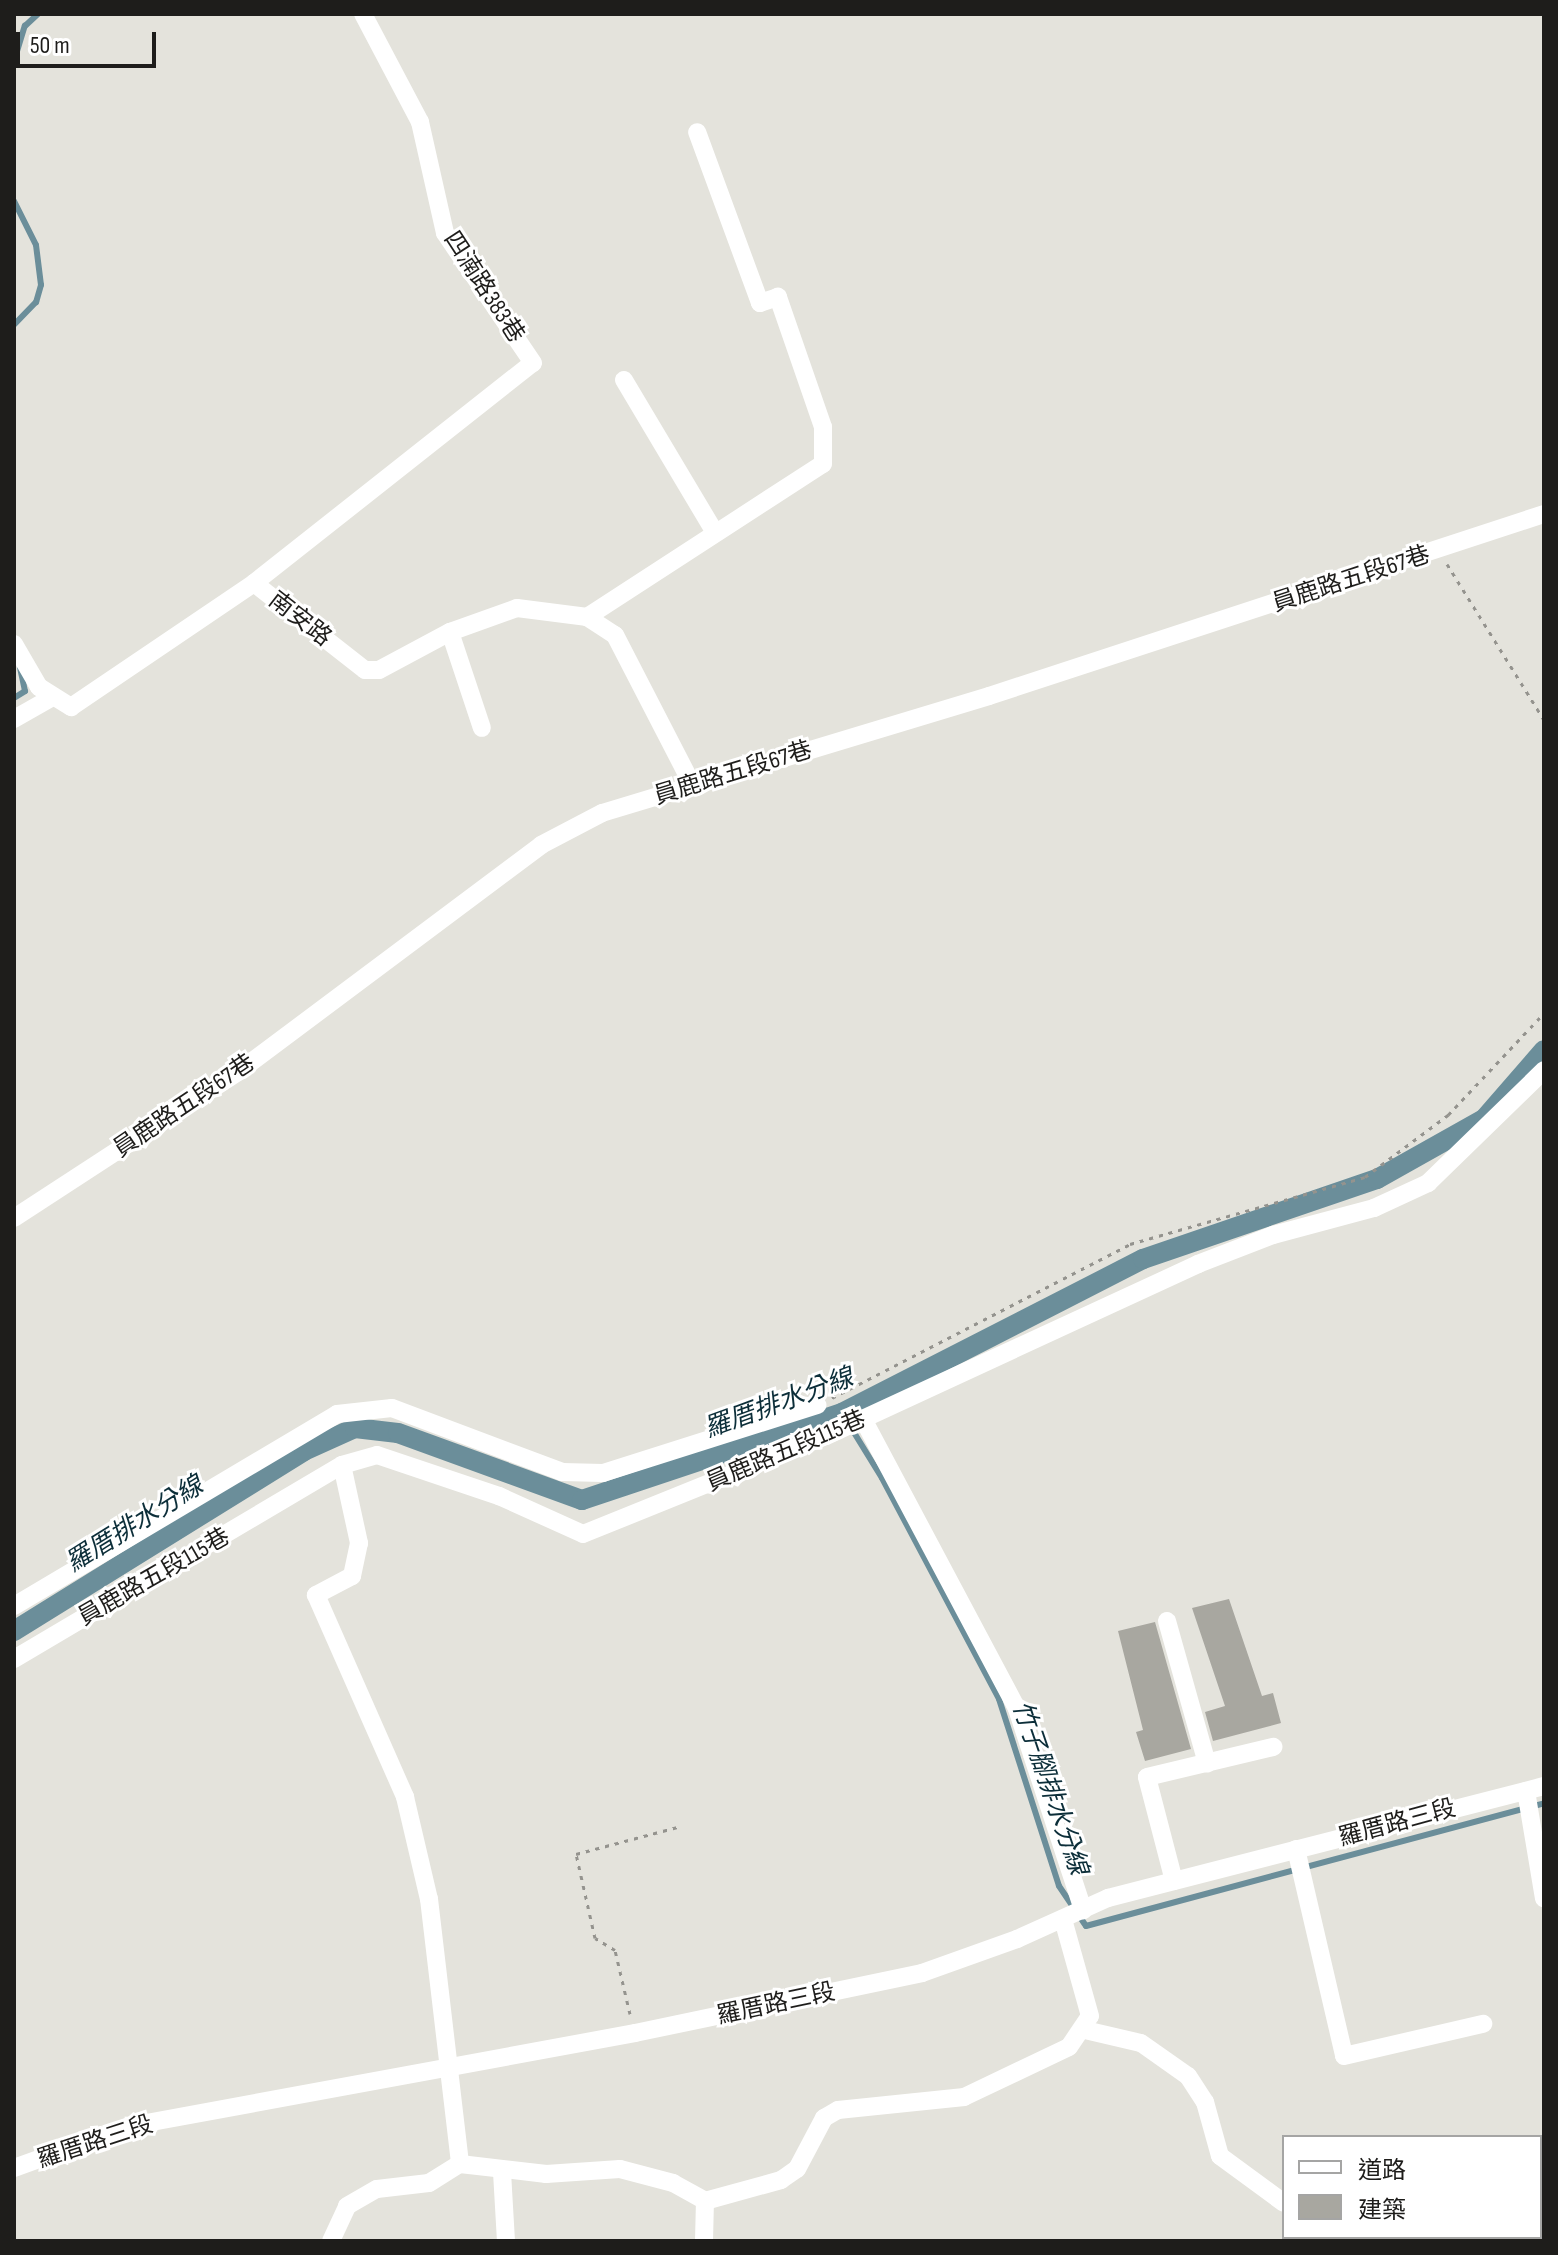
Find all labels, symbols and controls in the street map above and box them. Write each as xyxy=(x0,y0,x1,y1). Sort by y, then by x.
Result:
scale bar xyxy=(20,16,160,66)
text: 50 m xyxy=(30,31,70,60)
street label: 四湳路383巷 xyxy=(437,226,531,348)
street label: 員鹿路五段67巷 xyxy=(1269,540,1433,618)
street label: 南安路 xyxy=(263,585,337,653)
street label: 員鹿路五段67巷 xyxy=(650,735,816,811)
street label: 員鹿路五段67巷 xyxy=(108,1048,260,1164)
water label: 羅厝排水分線 xyxy=(700,1363,858,1445)
street label: 員鹿路五段115巷 xyxy=(702,1404,870,1498)
water label: 羅厝排水分線 xyxy=(61,1470,209,1580)
street label: 員鹿路五段115巷 xyxy=(73,1522,235,1632)
water label: 竹子腳排水分線 xyxy=(1005,1697,1093,1879)
street label: 羅厝路三段 xyxy=(1335,1794,1459,1852)
street label: 羅厝路三段 xyxy=(714,1977,838,2031)
street label: 羅厝路三段 xyxy=(33,2110,157,2174)
legend xyxy=(1282,2135,1542,2239)
text: 道路 xyxy=(1358,2156,1406,2185)
text: 建築 xyxy=(1358,2196,1406,2225)

